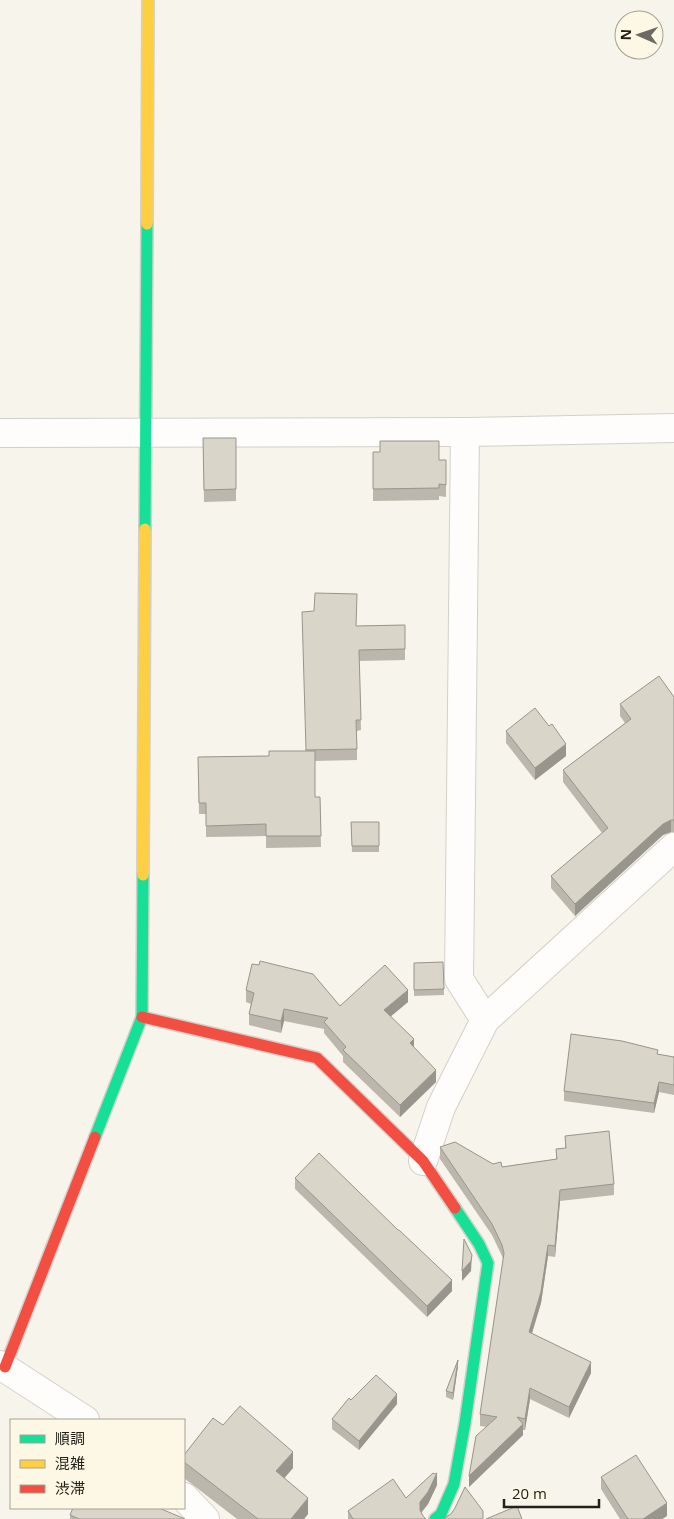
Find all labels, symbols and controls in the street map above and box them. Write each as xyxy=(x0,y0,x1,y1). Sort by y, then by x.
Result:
north arrow xyxy=(614,10,664,60)
text: N xyxy=(616,29,635,41)
legend xyxy=(10,1419,185,1509)
text: 順調 xyxy=(55,1428,85,1448)
text: 混雑 xyxy=(55,1453,85,1473)
scale bar xyxy=(504,1476,599,1508)
text: 渋滞 xyxy=(55,1478,85,1498)
text: 20 m xyxy=(512,1483,547,1503)

